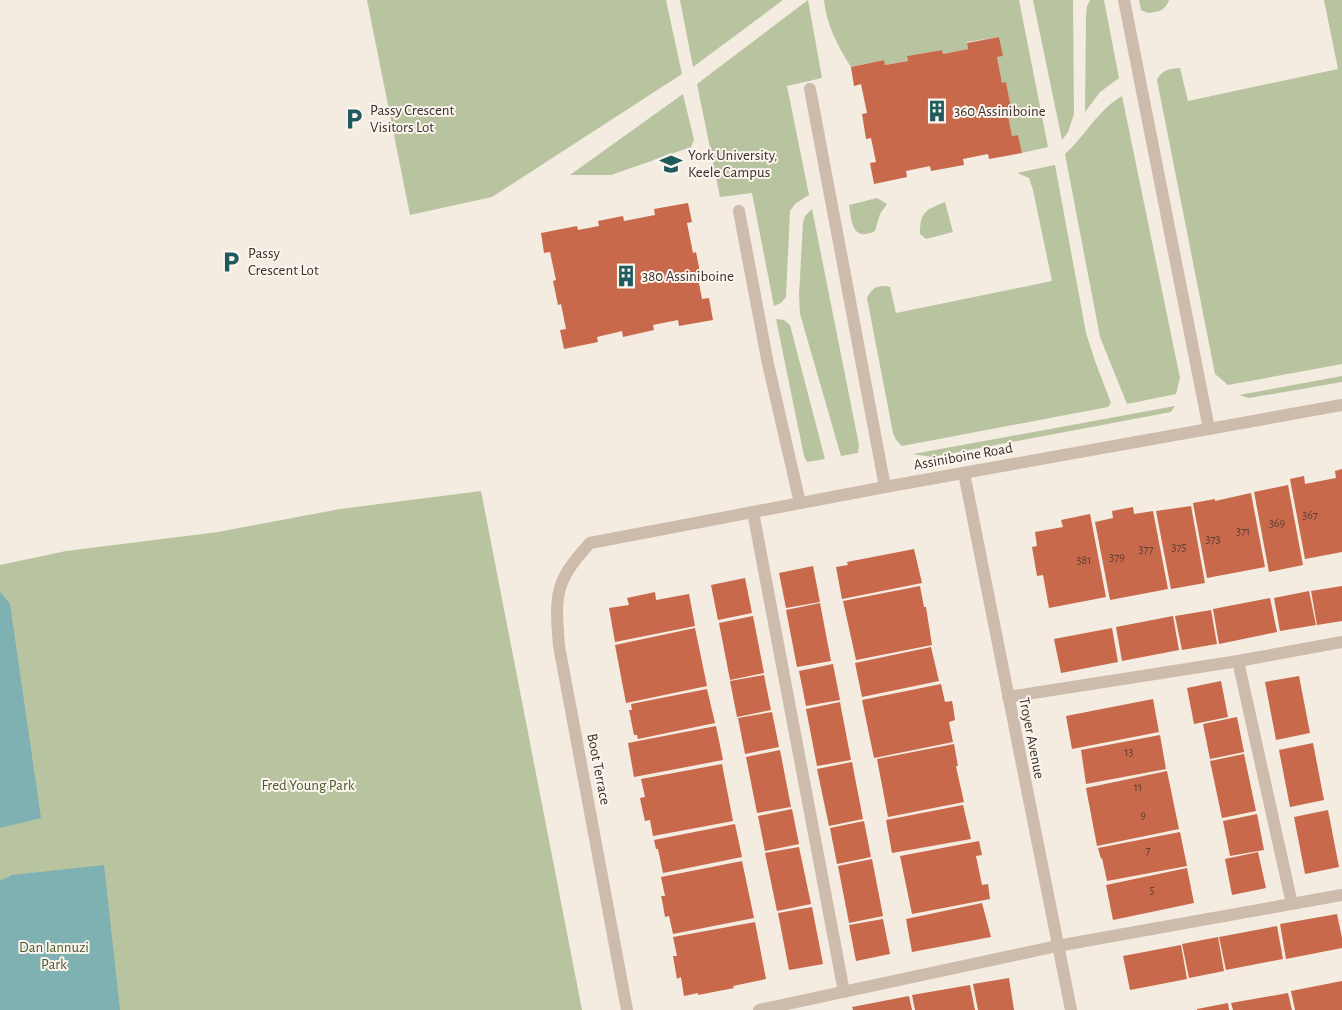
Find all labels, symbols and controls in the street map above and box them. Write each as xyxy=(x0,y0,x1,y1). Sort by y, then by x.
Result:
building icon: 360 Assiniboine xyxy=(924,98,950,124)
place label: Passy Crescent Visitors Lot xyxy=(370,103,455,135)
place label: 360 Assiniboine xyxy=(954,104,1046,119)
parking icon: Passy Crescent Visitors Lot xyxy=(341,106,367,132)
place label: York University, Keele Campus xyxy=(688,148,777,180)
school or university icon: York University, Keele Campus xyxy=(658,151,684,177)
place label: Passy Crescent Lot xyxy=(248,246,319,278)
parking icon: Passy Crescent Lot xyxy=(218,249,244,275)
building icon: 380 Assiniboine xyxy=(613,263,639,289)
place label: 380 Assiniboine xyxy=(642,269,734,284)
street label: Assiniboine Road xyxy=(912,440,1014,473)
house number: 367 xyxy=(1302,509,1318,521)
house number: 369 xyxy=(1269,517,1285,529)
house number: 371 xyxy=(1236,525,1250,537)
house number: 373 xyxy=(1206,533,1220,545)
house number: 375 xyxy=(1172,541,1186,553)
house number: 377 xyxy=(1139,543,1153,555)
house number: 379 xyxy=(1109,551,1125,563)
house number: 381 xyxy=(1077,554,1091,566)
street label: Troyer Avenue xyxy=(1016,696,1047,780)
street label: Boot Terrace xyxy=(584,732,613,806)
house number: 13 xyxy=(1124,746,1134,758)
park label: Fred Young Park xyxy=(261,778,355,793)
house number: 11 xyxy=(1134,781,1142,793)
house number: 9 xyxy=(1140,809,1146,821)
house number: 7 xyxy=(1145,844,1151,856)
house number: 5 xyxy=(1149,884,1155,896)
park label: Dan Iannuzi Park xyxy=(19,940,89,972)

